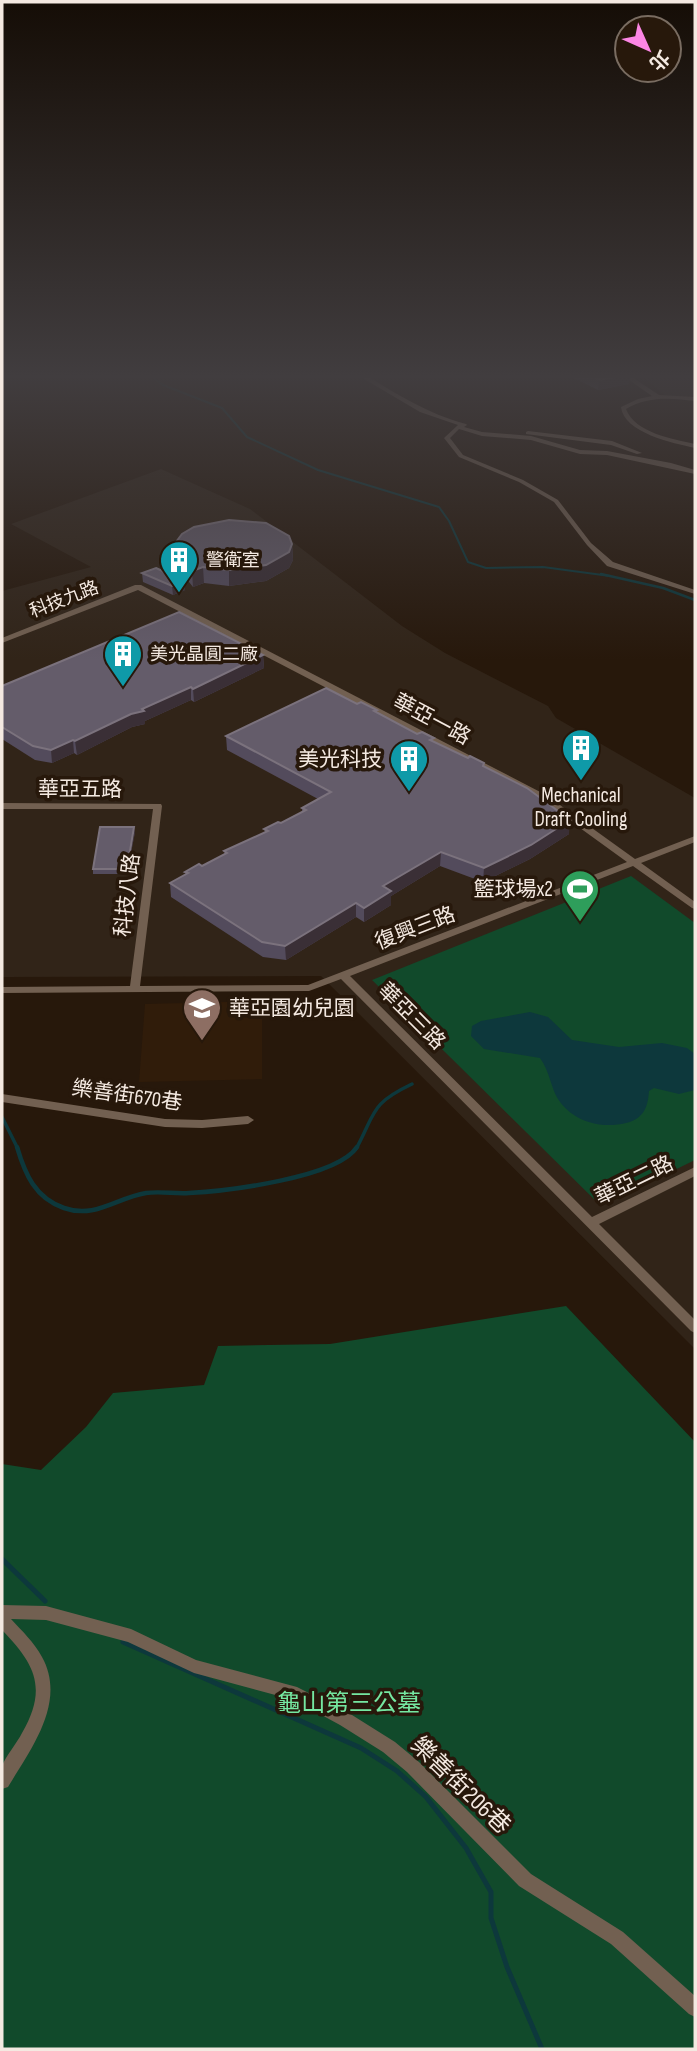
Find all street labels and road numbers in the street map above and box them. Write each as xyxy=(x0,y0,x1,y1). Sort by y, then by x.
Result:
street label: 科技九路 xyxy=(27,577,102,622)
street label: 華亞一路 xyxy=(389,689,475,750)
street label: 華亞五路 xyxy=(38,777,122,802)
street label: 科技八路 xyxy=(110,852,145,938)
street label: 復興三路 xyxy=(371,902,459,955)
street label: 華亞三路 xyxy=(373,978,450,1055)
street label: 樂善街670巷 xyxy=(70,1075,184,1116)
street label: 華亞二路 xyxy=(591,1151,677,1210)
street label: 樂善街206巷 xyxy=(405,1731,516,1840)

